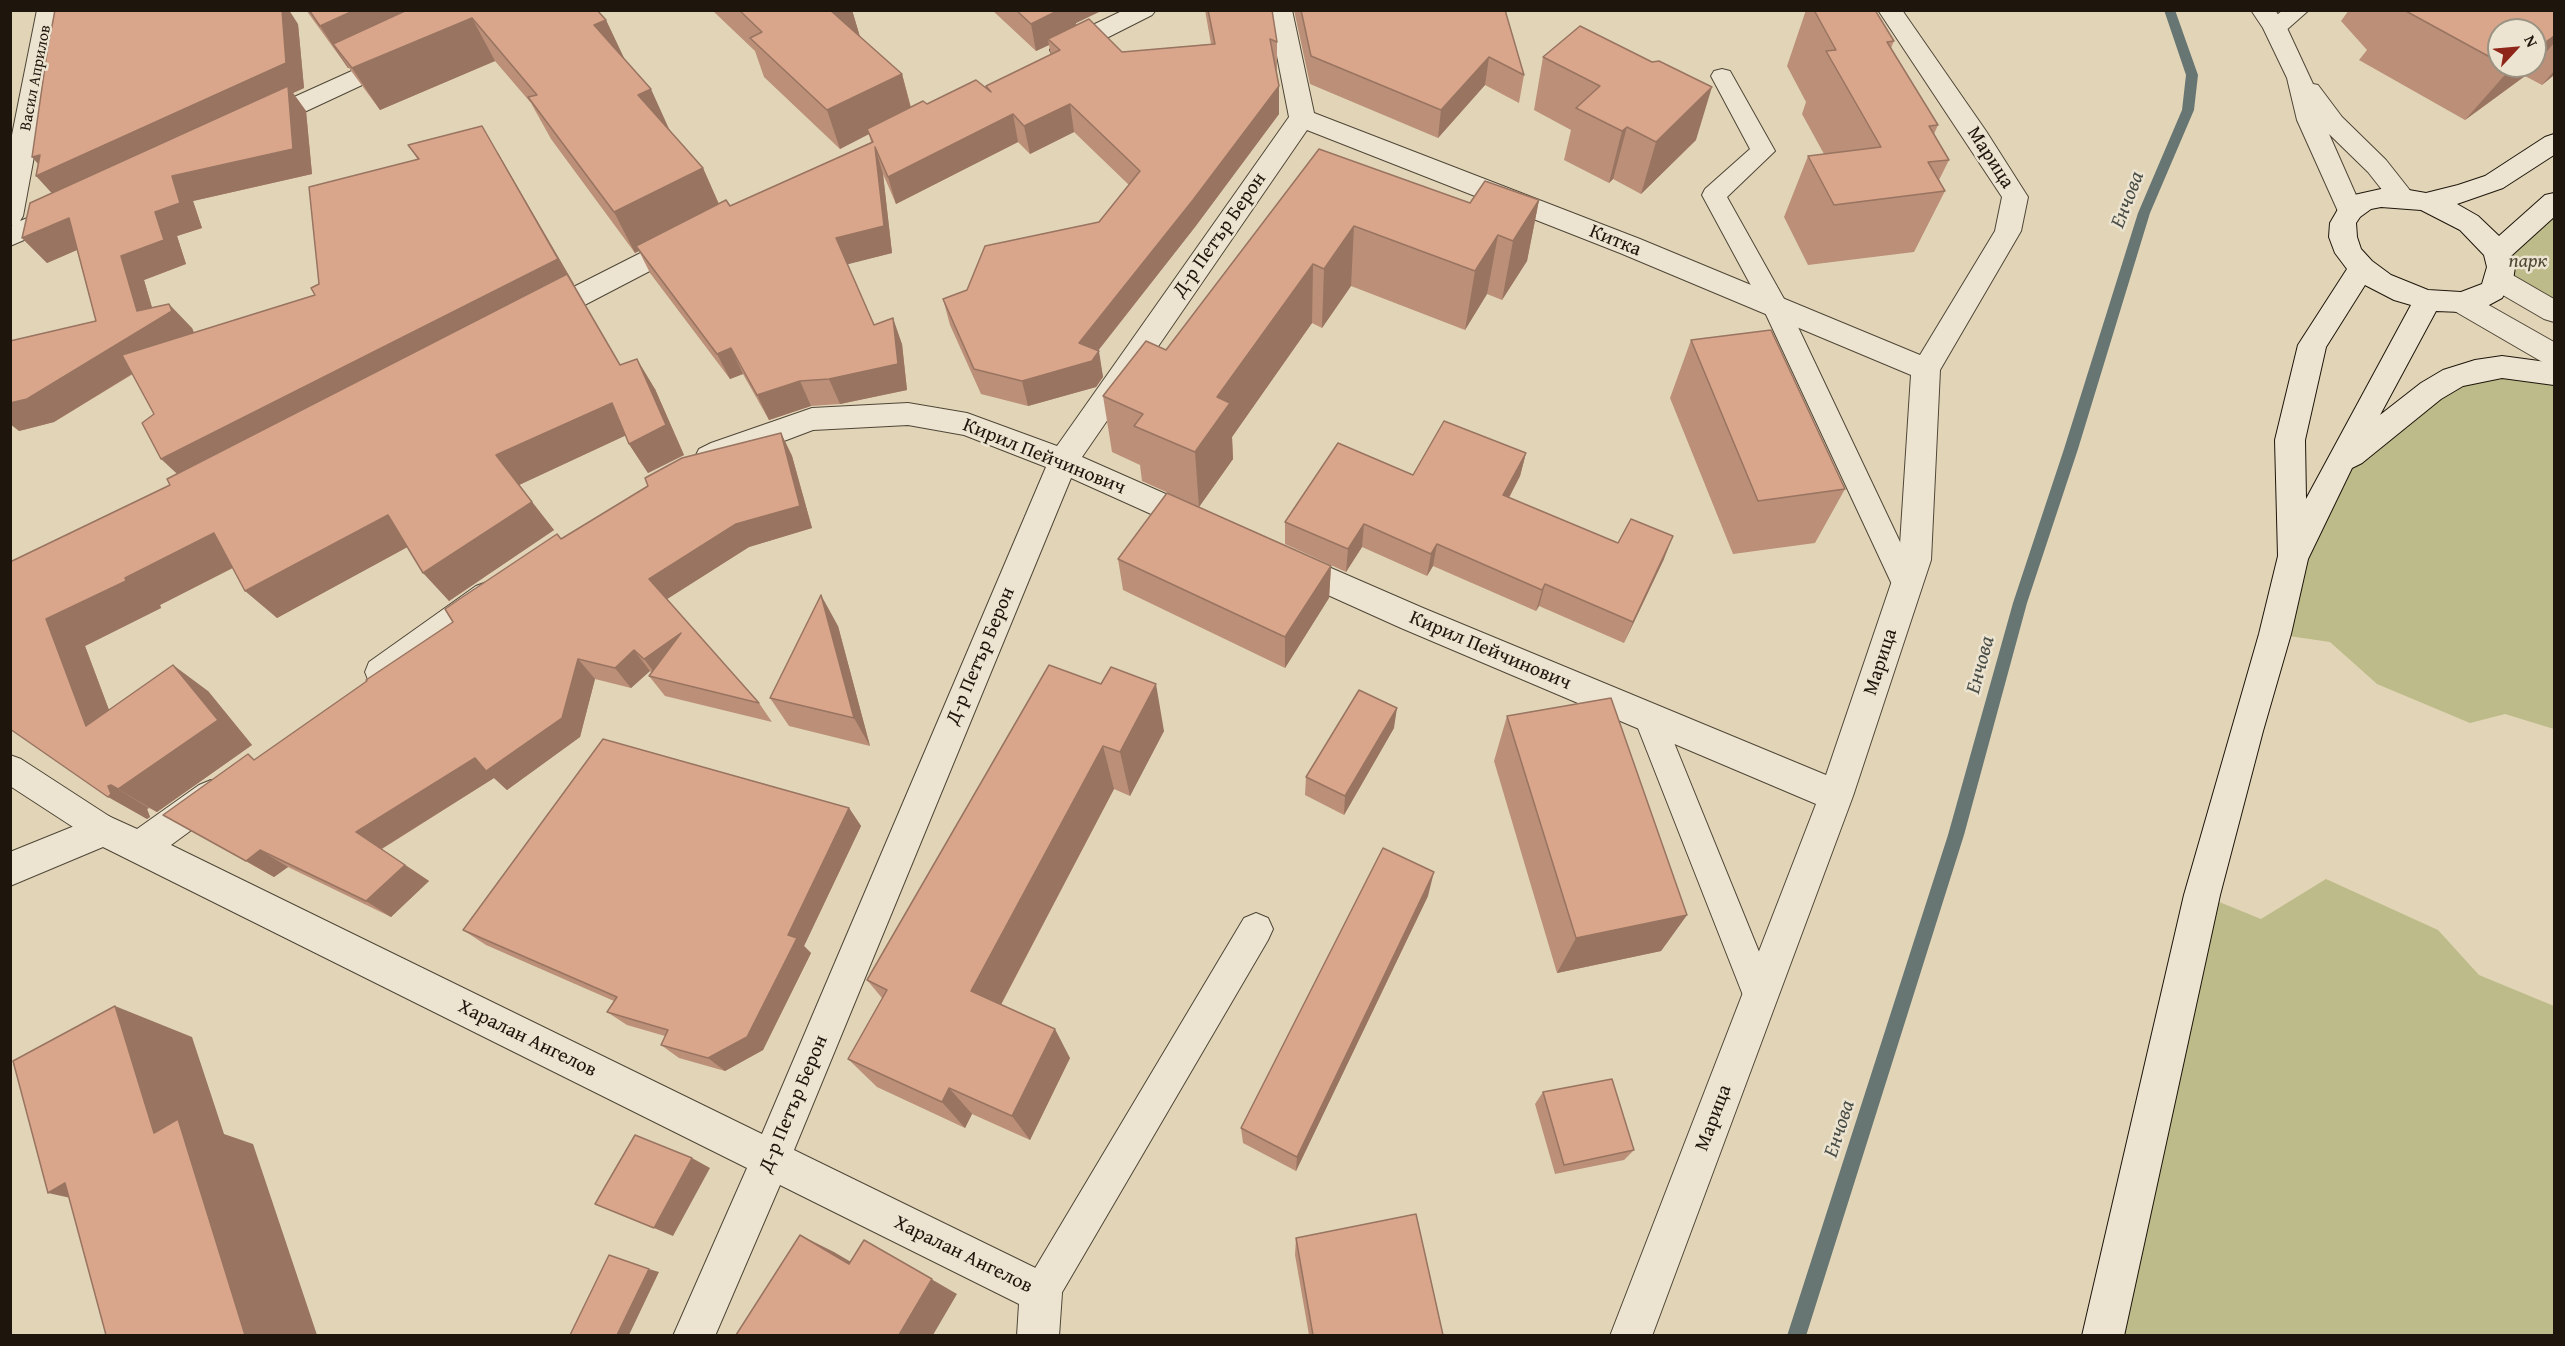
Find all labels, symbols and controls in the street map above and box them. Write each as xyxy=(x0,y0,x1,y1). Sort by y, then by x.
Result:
north arrow xyxy=(2487,18,2547,78)
street label: Васил Априлов xyxy=(16,24,56,132)
text: N xyxy=(2518,31,2545,51)
street label: Марица xyxy=(1961,123,2019,193)
street label: Д-р Петър Берон xyxy=(1168,168,1272,302)
water label: Енчова xyxy=(2106,168,2150,232)
street label: Китка xyxy=(1586,220,1644,262)
park label: парк xyxy=(2509,250,2547,274)
street label: Кирил Пейчинович xyxy=(959,413,1129,501)
street label: Д-р Петър Берон xyxy=(941,584,1021,728)
street label: Кирил Пейчинович xyxy=(1406,606,1574,696)
street label: Марица xyxy=(1859,626,1903,698)
water label: Енчова xyxy=(1961,633,2001,697)
street label: Харалан Ангелов xyxy=(454,995,600,1083)
street label: Д-р Петър Берон xyxy=(754,1032,834,1176)
street label: Марица xyxy=(1690,1082,1738,1154)
water label: Енчова xyxy=(1819,1097,1861,1161)
street label: Харалан Ангелов xyxy=(890,1211,1036,1299)

